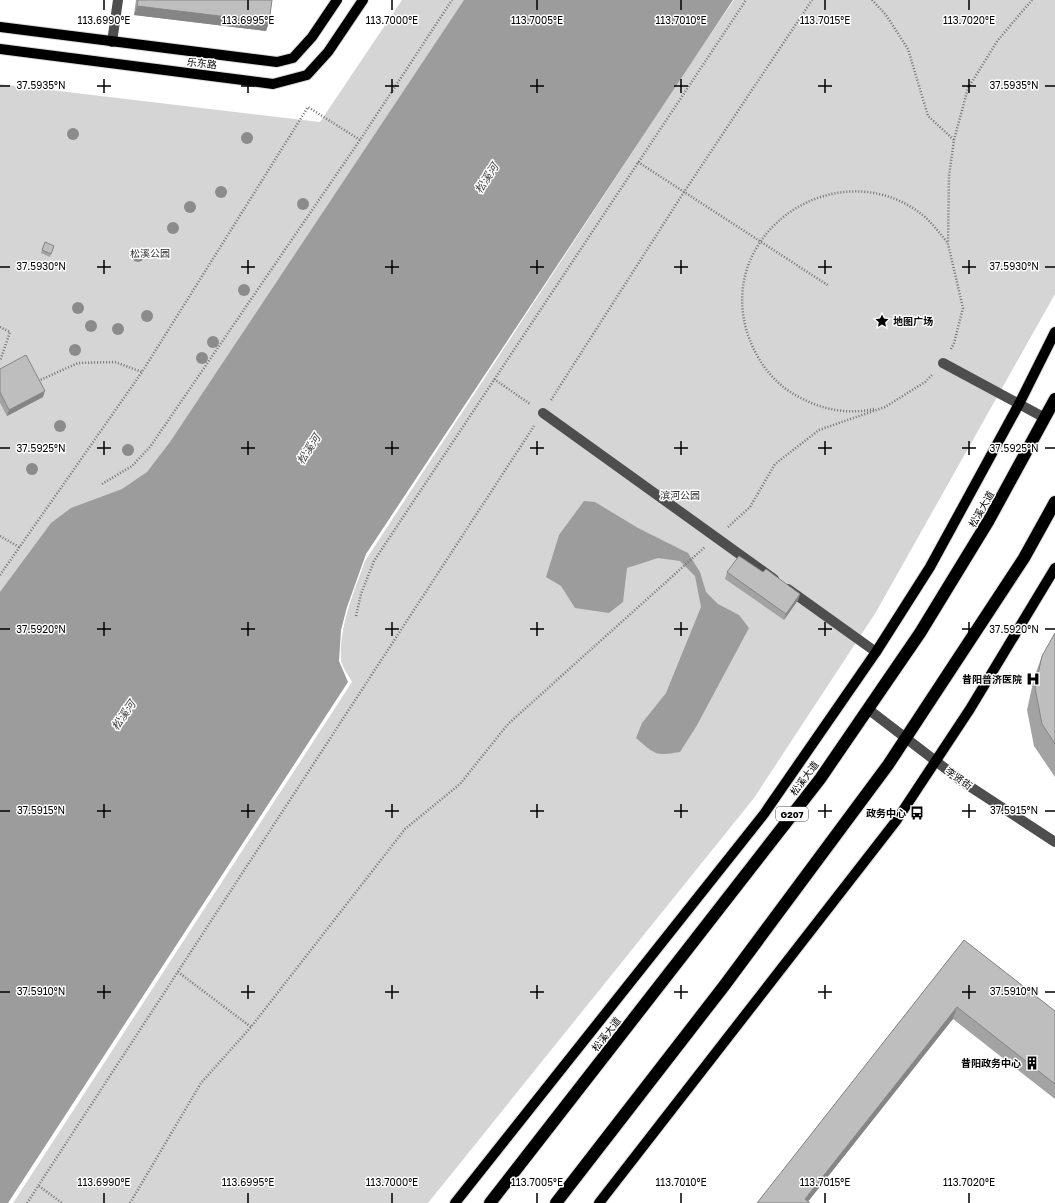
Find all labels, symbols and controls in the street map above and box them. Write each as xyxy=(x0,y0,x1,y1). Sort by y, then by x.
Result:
text: 113.6990°E xyxy=(78,14,130,26)
text: 113.6995°E xyxy=(222,14,274,26)
text: 113.7000°E xyxy=(366,14,418,26)
text: 113.7005°E xyxy=(511,14,563,26)
text: 113.7010°E xyxy=(655,14,707,26)
text: 113.7015°E xyxy=(800,14,850,26)
text: 113.7020°E xyxy=(943,14,995,26)
street label: 乐东路 xyxy=(186,55,218,71)
text: 37.5935°N xyxy=(16,79,66,91)
text: 37.5935°N xyxy=(989,79,1039,91)
water label: 松溪河 xyxy=(472,159,502,195)
park label: 松溪公园 xyxy=(130,247,170,259)
text: 37.5930°N xyxy=(16,260,66,272)
text: 37.5930°N xyxy=(989,260,1039,272)
place icon: 地图广场 xyxy=(874,313,890,329)
place label: 地图广场 xyxy=(893,315,933,327)
water label: 松溪河 xyxy=(294,430,324,466)
text: 37.5925°N xyxy=(16,442,66,454)
text: 37.5925°N xyxy=(989,442,1039,454)
park label: 滨河公园 xyxy=(660,489,700,501)
street label: 松溪大道 xyxy=(966,489,996,529)
text: 37.5920°N xyxy=(16,623,66,635)
text: 37.5920°N xyxy=(989,623,1039,635)
hospital icon: 昔阳普济医院 xyxy=(1025,671,1041,687)
place label: 昔阳普济医院 xyxy=(962,673,1022,685)
water label: 松溪河 xyxy=(108,696,139,732)
street label: 松溪大道 xyxy=(787,758,821,798)
street label: 李贤街 xyxy=(943,764,975,792)
text: 37.5915°N xyxy=(17,804,65,816)
text: 37.5915°N xyxy=(990,804,1038,816)
bus stop icon: 政务中心 xyxy=(909,805,925,821)
road number: G207 xyxy=(776,807,808,821)
place label: 政务中心 xyxy=(866,807,906,819)
text: 37.5910°N xyxy=(17,985,65,997)
text: 37.5910°N xyxy=(990,985,1038,997)
street label: 松溪大道 xyxy=(589,1015,623,1053)
building icon: 昔阳政务中心 xyxy=(1024,1055,1040,1071)
place label: 昔阳政务中心 xyxy=(961,1057,1021,1069)
text: 113.6990°E xyxy=(78,1176,130,1188)
text: 113.6995°E xyxy=(222,1176,274,1188)
text: 113.7000°E xyxy=(366,1176,418,1188)
text: 113.7005°E xyxy=(511,1176,563,1188)
text: 113.7010°E xyxy=(655,1176,707,1188)
text: 113.7015°E xyxy=(800,1176,850,1188)
text: 113.7020°E xyxy=(943,1176,995,1188)

